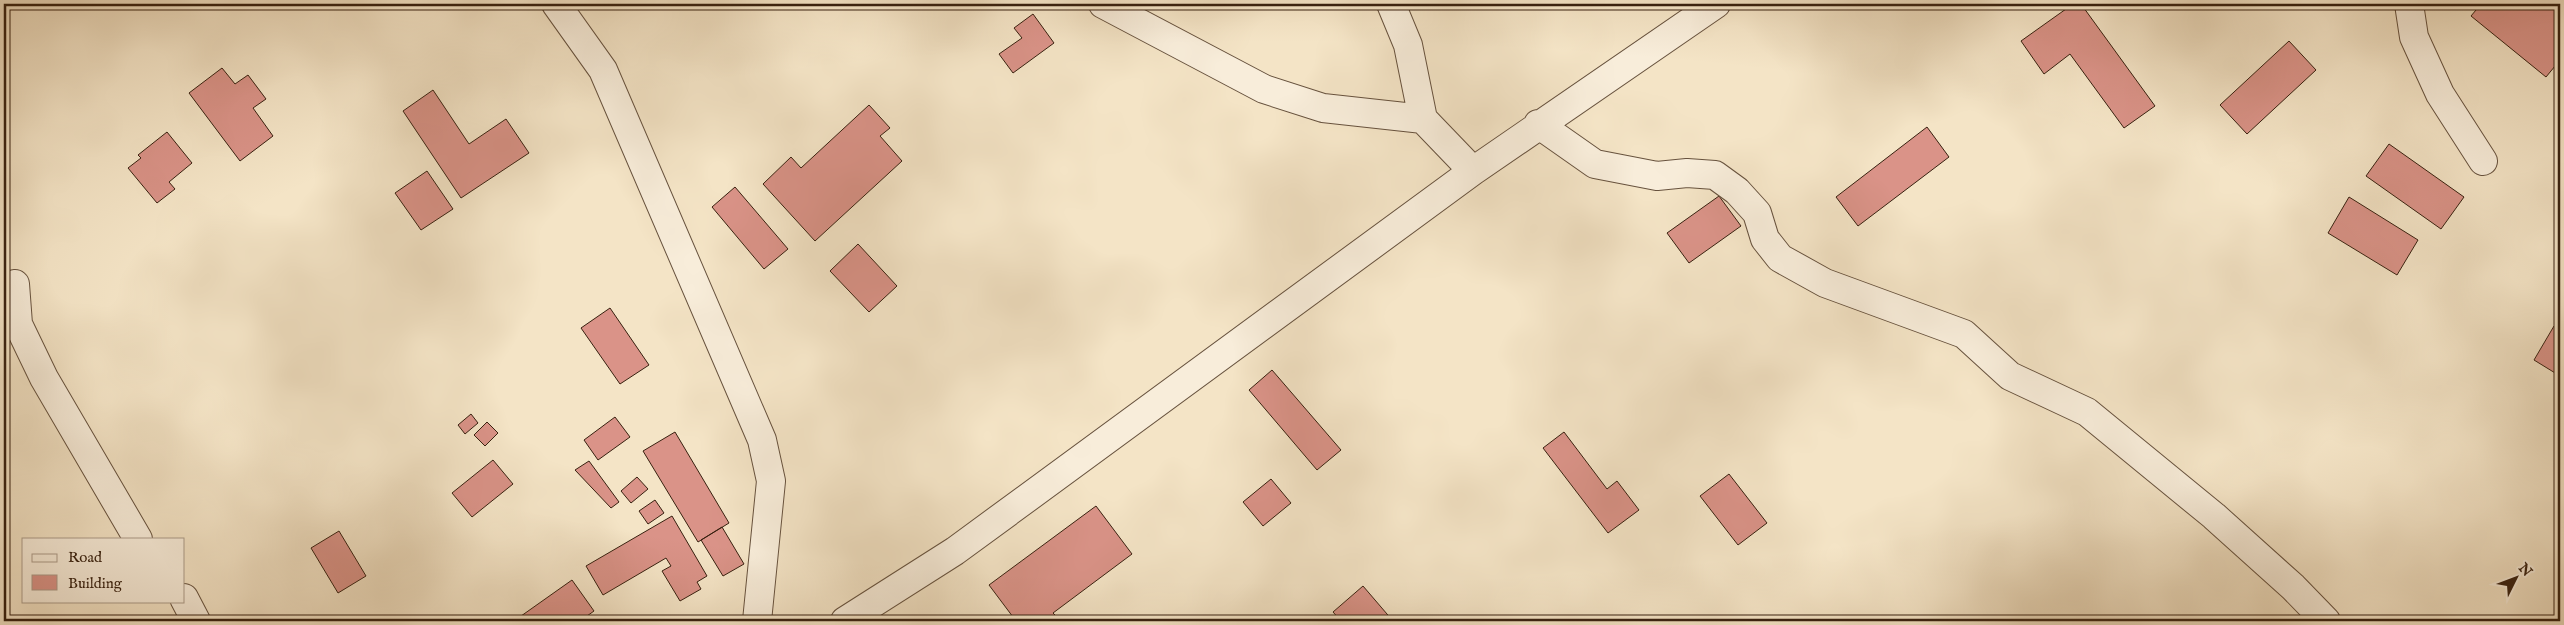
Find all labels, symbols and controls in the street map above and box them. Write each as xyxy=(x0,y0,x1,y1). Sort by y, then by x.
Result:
legend xyxy=(22,538,185,602)
text: Road xyxy=(68,548,103,567)
north arrow xyxy=(2492,552,2542,602)
text: N xyxy=(2514,559,2536,580)
text: Building xyxy=(68,574,123,593)

